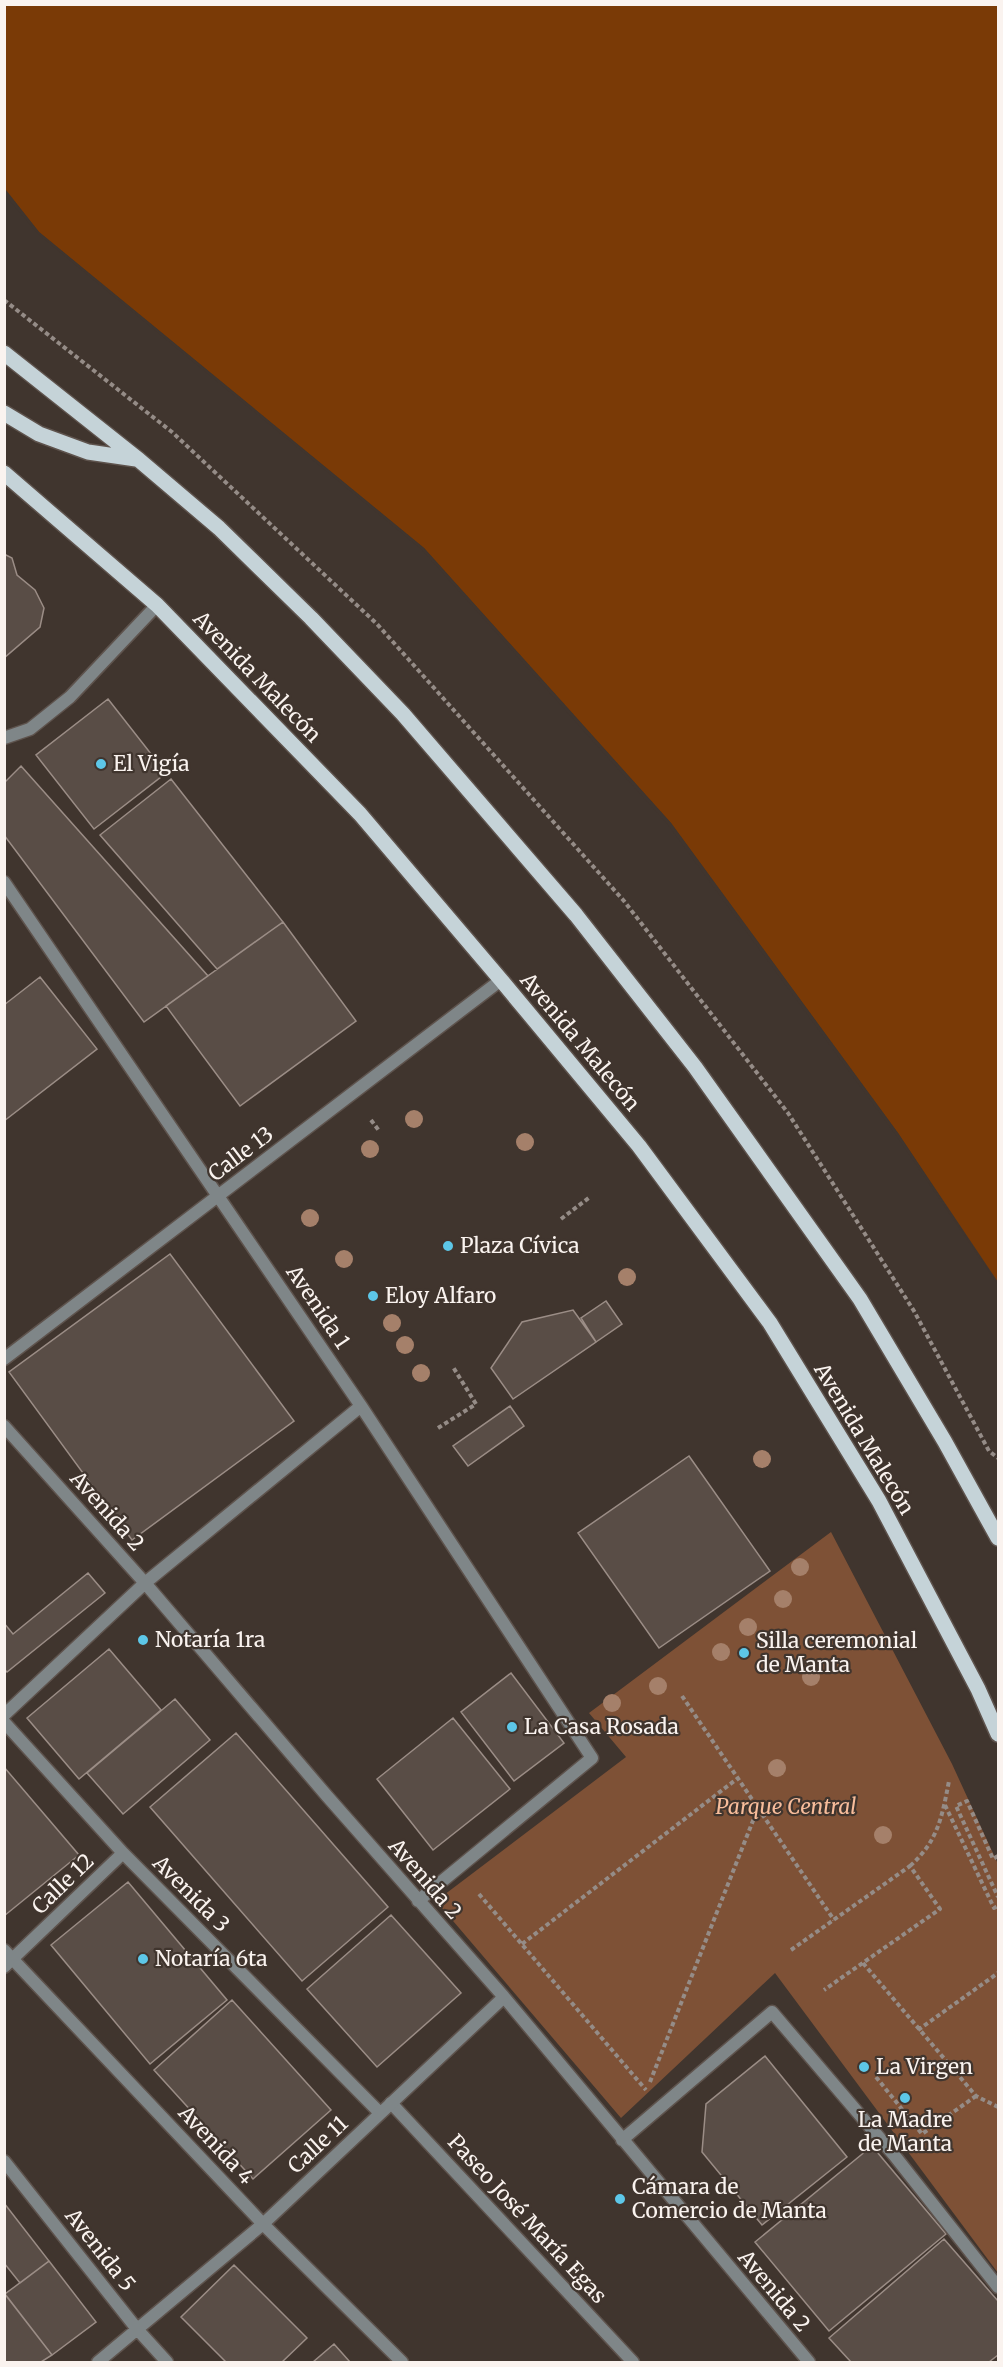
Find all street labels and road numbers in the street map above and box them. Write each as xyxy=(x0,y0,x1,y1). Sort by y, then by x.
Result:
street label: Avenida Malecón xyxy=(187,605,327,748)
street label: Avenida Malecón xyxy=(514,966,646,1116)
street label: Calle 13 xyxy=(203,1120,279,1187)
street label: Avenida 1 xyxy=(280,1259,356,1354)
street label: Avenida Malecón xyxy=(808,1357,920,1520)
street label: Avenida 2 xyxy=(64,1464,150,1556)
street label: Avenida 2 xyxy=(382,1832,468,1925)
street label: Calle 12 xyxy=(26,1848,99,1920)
street label: Avenida 3 xyxy=(146,1849,236,1938)
street label: Avenida 4 xyxy=(172,2099,260,2190)
street label: Calle 11 xyxy=(282,2110,353,2179)
street label: Paseo José María Egas xyxy=(442,2129,613,2309)
street label: Avenida 5 xyxy=(59,2202,141,2297)
street label: Avenida 2 xyxy=(732,2244,816,2337)

